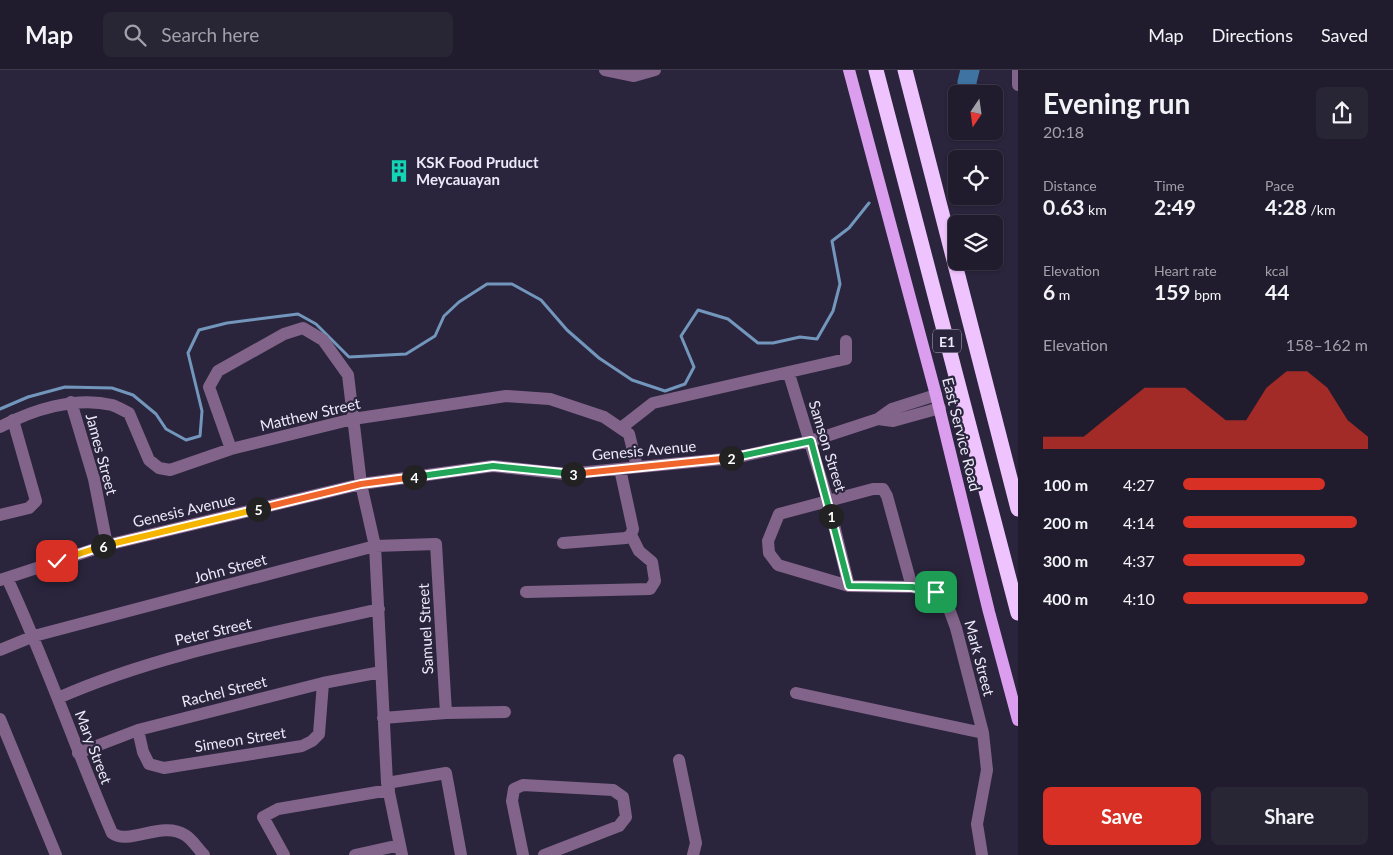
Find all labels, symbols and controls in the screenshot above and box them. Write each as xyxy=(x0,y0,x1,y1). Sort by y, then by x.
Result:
search box xyxy=(103,12,453,57)
text: Map xyxy=(25,20,73,49)
icon: search xyxy=(121,21,149,49)
text: Search here xyxy=(161,23,259,46)
text: Map xyxy=(1148,24,1184,46)
text: Directions xyxy=(1212,24,1293,46)
text: Saved xyxy=(1321,24,1368,46)
north arrow xyxy=(948,85,1002,140)
map controls xyxy=(948,85,1003,270)
text: Evening run xyxy=(1043,86,1190,120)
button: share xyxy=(1316,87,1368,139)
text: 20:18 xyxy=(1043,122,1084,141)
button: locate xyxy=(948,150,1003,205)
place label: KSK Food Pruduct Meycauayan xyxy=(416,153,539,188)
building icon: KSK Food Pruduct Meycauayan xyxy=(386,158,412,184)
text: Distance xyxy=(1043,177,1097,194)
text: Time xyxy=(1154,177,1185,194)
text: Pace xyxy=(1265,177,1294,194)
text: 0.63 xyxy=(1043,194,1085,219)
text: 2:49 xyxy=(1154,194,1196,219)
text: 4:28 xyxy=(1265,194,1307,219)
text: km xyxy=(1085,201,1107,218)
text: /km xyxy=(1307,201,1336,218)
button: layers xyxy=(948,215,1003,270)
text: Elevation xyxy=(1043,262,1100,279)
text: Heart rate xyxy=(1154,262,1217,279)
text: kcal xyxy=(1265,262,1289,279)
text: 6 xyxy=(1043,279,1055,304)
text: 159 xyxy=(1154,279,1191,304)
text: 44 xyxy=(1265,279,1289,304)
text: m xyxy=(1055,286,1070,303)
text: bpm xyxy=(1191,286,1221,303)
road number: E1 xyxy=(933,330,961,352)
text: Elevation xyxy=(1043,335,1108,354)
text: 158–162 m xyxy=(1286,335,1368,354)
street label: East Service Road xyxy=(939,375,985,493)
street label: Matthew Street xyxy=(258,394,362,434)
street label: Samson Street xyxy=(806,398,851,494)
street label: James Street xyxy=(82,411,122,497)
street label: Genesis Avenue xyxy=(591,436,697,464)
pin: 2 xyxy=(718,446,744,470)
text: 2 xyxy=(727,450,736,467)
pin: 3 xyxy=(560,462,586,486)
pin: 4 xyxy=(402,464,426,490)
text: 3 xyxy=(569,466,578,483)
text: 4 xyxy=(410,469,419,486)
text: 100 m xyxy=(1043,475,1088,494)
text: 4:27 xyxy=(1123,475,1155,494)
street label: Genesis Avenue xyxy=(131,489,237,531)
pin: 5 xyxy=(246,496,270,522)
text: 5 xyxy=(254,501,263,518)
pin: 1 xyxy=(818,504,844,528)
text: 1 xyxy=(827,508,836,525)
text: 200 m xyxy=(1043,513,1088,532)
text: 4:14 xyxy=(1123,513,1155,532)
pin: 6 xyxy=(90,534,116,558)
text: 6 xyxy=(99,538,108,555)
pin xyxy=(36,540,78,582)
icon: check xyxy=(43,547,71,575)
street label: John Street xyxy=(192,549,269,586)
text: 300 m xyxy=(1043,551,1088,570)
text: 4:37 xyxy=(1123,551,1155,570)
pin xyxy=(915,571,957,613)
icon: arrive xyxy=(922,578,950,606)
street label: Samuel Street xyxy=(414,582,436,675)
text: 400 m xyxy=(1043,589,1088,608)
text: 4:10 xyxy=(1123,589,1155,608)
street label: Peter Street xyxy=(173,613,254,649)
street label: Mark Street xyxy=(961,618,999,698)
street label: Rachel Street xyxy=(180,672,269,710)
street label: Mary Street xyxy=(72,708,116,787)
street label: Simeon Street xyxy=(193,723,288,755)
button: Save xyxy=(1043,787,1201,845)
button: Share xyxy=(1211,787,1368,845)

